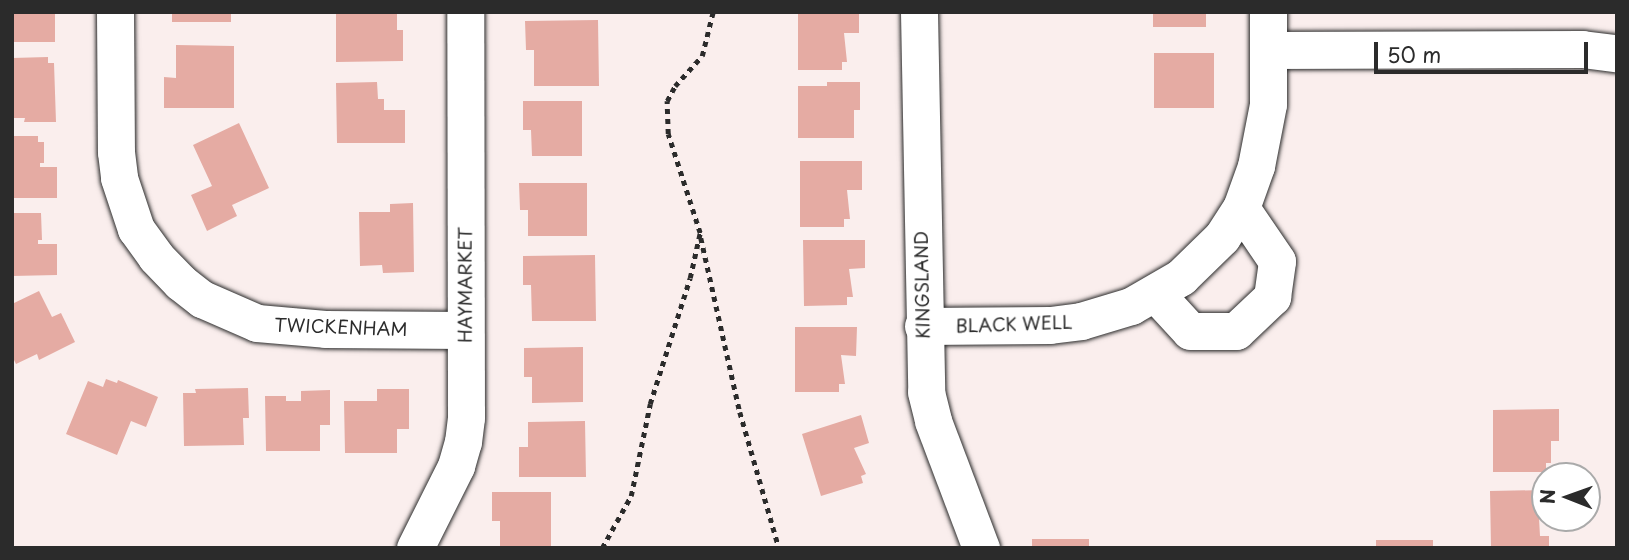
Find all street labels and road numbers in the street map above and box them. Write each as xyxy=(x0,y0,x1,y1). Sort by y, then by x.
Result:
street label: HAYMARKET xyxy=(454,227,476,343)
street label: KINGSLAND xyxy=(910,231,934,339)
street label: BLACK WELL xyxy=(954,311,1074,337)
street label: TWICKENHAM xyxy=(274,314,408,340)

